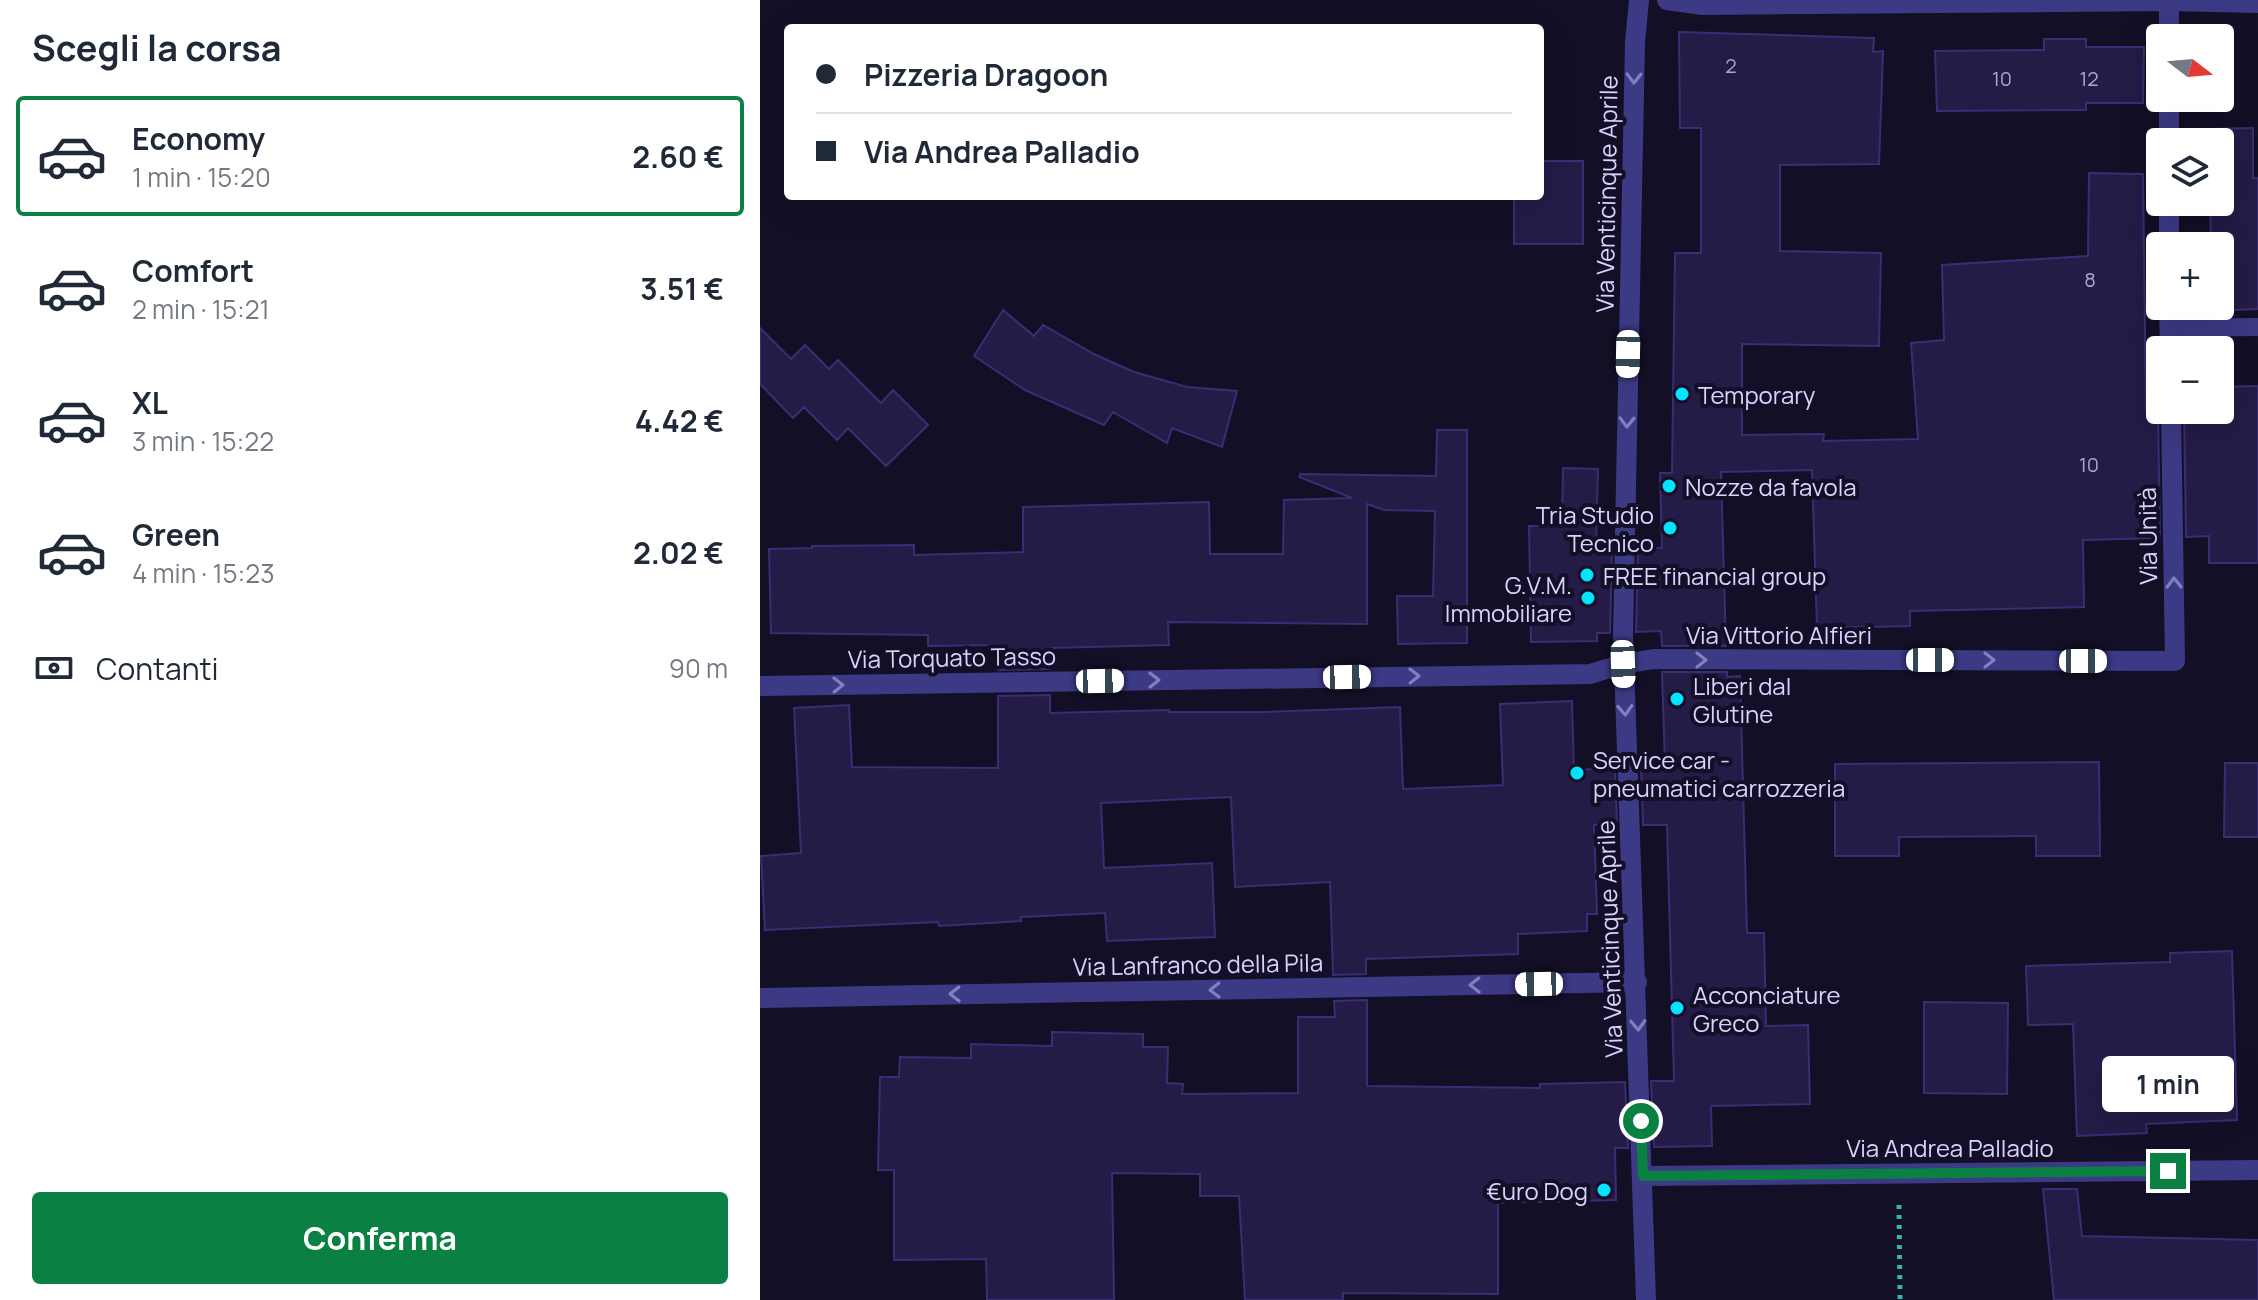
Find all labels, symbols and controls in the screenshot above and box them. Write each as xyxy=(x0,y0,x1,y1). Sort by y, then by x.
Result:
text: Scegli la corsa xyxy=(32,23,281,72)
north arrow xyxy=(2146,24,2234,112)
map controls xyxy=(2146,24,2234,424)
house number: 2 xyxy=(1725,52,1737,79)
text: Pizzeria Dragoon xyxy=(864,54,1108,95)
house number: 10 xyxy=(1992,65,2012,92)
house number: 12 xyxy=(2079,65,2099,92)
one-way arrow xyxy=(1625,72,1643,85)
street label: Via Venticinque Aprile xyxy=(1587,75,1625,313)
text: Economy xyxy=(132,118,265,159)
icon: car xyxy=(36,120,108,192)
button: layers xyxy=(2146,128,2234,216)
text: Via Andrea Palladio xyxy=(864,131,1140,172)
text: 2.60 € xyxy=(632,136,724,177)
text: 1 min · 15:20 xyxy=(132,159,271,195)
button: + xyxy=(2146,232,2234,320)
text: Comfort xyxy=(132,250,254,291)
icon: car xyxy=(36,252,108,324)
house number: 8 xyxy=(2084,266,2096,293)
text: 3.51 € xyxy=(640,268,724,309)
text: 2 min · 15:21 xyxy=(132,291,270,327)
car xyxy=(1616,330,1640,378)
button: − xyxy=(2146,336,2234,424)
place label: Temporary xyxy=(1698,378,1816,411)
text: XL xyxy=(132,382,168,423)
icon: car xyxy=(36,384,108,456)
marker: Temporary xyxy=(1673,385,1691,403)
text: 4.42 € xyxy=(635,400,724,441)
one-way arrow xyxy=(1618,416,1636,429)
text: 3 min · 15:22 xyxy=(132,423,274,459)
house number: 10 xyxy=(2079,451,2099,478)
place label: Nozze da favola xyxy=(1685,470,1857,503)
marker: Nozze da favola xyxy=(1660,477,1678,495)
street label: Via Unità xyxy=(2130,487,2164,585)
place label: Tria Studio Tecnico xyxy=(1536,498,1654,559)
text: Green xyxy=(132,514,220,555)
icon: car xyxy=(36,516,108,588)
marker: Tria Studio Tecnico xyxy=(1661,519,1679,537)
text: 2.02 € xyxy=(633,532,724,573)
text: 4 min · 15:23 xyxy=(132,555,275,591)
place label: FREE financial group xyxy=(1603,559,1826,592)
marker: FREE financial group xyxy=(1578,566,1596,584)
place label: G.V.M. Immobiliare xyxy=(1445,568,1572,629)
one-way arrow xyxy=(2165,576,2183,589)
marker: G.V.M. Immobiliare xyxy=(1579,589,1597,607)
street label: Via Vittorio Alfieri xyxy=(1686,618,1872,651)
street label: Via Torquato Tasso xyxy=(848,639,1056,675)
car xyxy=(1610,640,1636,688)
icon: cash xyxy=(32,646,76,690)
text: Contanti xyxy=(96,648,219,689)
car xyxy=(1906,648,1954,672)
car xyxy=(2059,649,2107,673)
text: 90 m xyxy=(669,650,728,686)
one-way arrow xyxy=(1695,651,1708,668)
one-way arrow xyxy=(1983,651,1996,669)
car xyxy=(1323,665,1371,689)
one-way arrow xyxy=(1408,667,1421,685)
car xyxy=(1076,669,1124,693)
place label: Liberi dal Glutine xyxy=(1693,669,1791,730)
one-way arrow xyxy=(1148,671,1161,689)
one-way arrow xyxy=(832,676,845,694)
marker: Liberi dal Glutine xyxy=(1668,690,1686,708)
one-way arrow xyxy=(1617,704,1634,717)
place label: Service car - pneumatici carrozzeria xyxy=(1593,743,1845,804)
marker: Service car - pneumatici carrozzeria xyxy=(1568,764,1586,782)
street label: Via Venticinque Aprile xyxy=(1588,820,1630,1058)
street label: Via Lanfranco della Pila xyxy=(1073,945,1323,983)
car xyxy=(1515,972,1563,996)
one-way arrow xyxy=(1468,976,1481,994)
place label: Acconciature Greco xyxy=(1693,978,1841,1039)
one-way arrow xyxy=(1208,981,1221,998)
one-way arrow xyxy=(948,986,961,1003)
marker: Acconciature Greco xyxy=(1668,999,1686,1017)
one-way arrow xyxy=(1630,1019,1647,1032)
callout: 1 min xyxy=(2102,1055,2234,1111)
text: 1 min xyxy=(2136,1066,2200,1102)
route start xyxy=(1623,1103,1659,1139)
street label: Via Andrea Palladio xyxy=(1846,1131,2054,1164)
route end xyxy=(2150,1153,2186,1189)
place label: €uro Dog xyxy=(1486,1174,1588,1207)
marker: €uro Dog xyxy=(1595,1181,1613,1199)
button: Conferma xyxy=(32,1192,728,1284)

